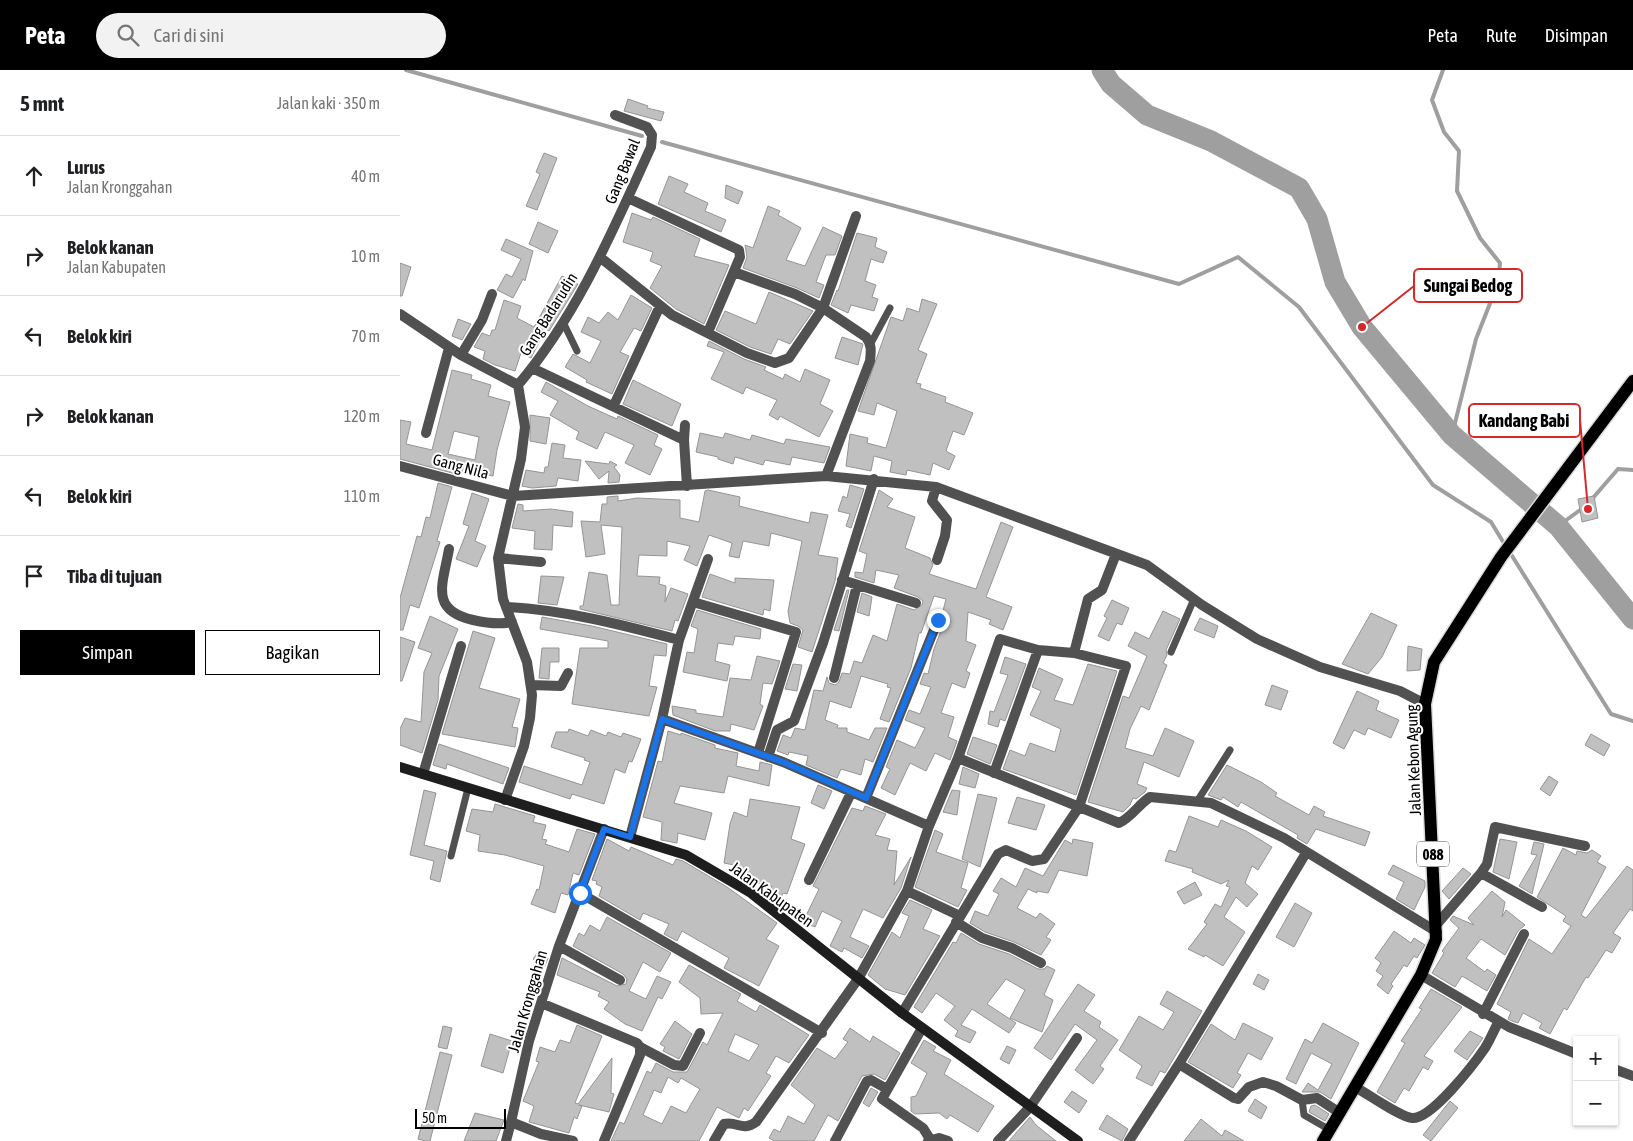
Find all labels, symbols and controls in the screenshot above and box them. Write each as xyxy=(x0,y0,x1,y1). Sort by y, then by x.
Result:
search box xyxy=(96,13,446,58)
icon: search xyxy=(114,21,142,49)
text: Peta xyxy=(25,22,66,49)
text: Cari di sini xyxy=(154,24,224,46)
text: Peta xyxy=(1427,25,1458,46)
text: Rute xyxy=(1486,25,1517,46)
text: Disimpan xyxy=(1545,25,1608,46)
text: 5 mnt xyxy=(20,91,64,115)
text: Jalan kaki · 350 m xyxy=(277,94,380,112)
street label: Gang Bawal xyxy=(601,135,644,207)
text: Lurus xyxy=(67,156,105,178)
icon: ahead xyxy=(20,162,48,190)
text: 40 m xyxy=(351,167,380,185)
text: Jalan Kronggahan xyxy=(67,178,173,196)
text: Belok kanan xyxy=(67,236,154,258)
icon: right xyxy=(20,242,48,270)
text: 10 m xyxy=(351,247,380,265)
text: Jalan Kabupaten xyxy=(67,258,166,276)
street label: Gang Badarudin xyxy=(515,269,581,359)
callout: Sungai Bedog xyxy=(1414,269,1522,302)
text: Sungai Bedog xyxy=(1424,275,1513,296)
icon: left xyxy=(20,322,48,350)
text: Belok kiri xyxy=(67,325,132,347)
text: 70 m xyxy=(351,327,380,345)
icon: right xyxy=(20,402,48,430)
callout: Kandang Babi xyxy=(1469,404,1580,437)
text: Belok kanan xyxy=(67,405,154,427)
text: 120 m xyxy=(344,407,380,425)
text: Kandang Babi xyxy=(1479,410,1569,431)
street label: Gang Nila xyxy=(431,450,491,483)
icon: left xyxy=(20,482,48,510)
text: Belok kiri xyxy=(67,485,132,507)
text: 110 m xyxy=(344,487,380,505)
icon: arrive xyxy=(20,562,48,590)
text: Tiba di tujuan xyxy=(67,565,162,587)
route end xyxy=(927,609,950,632)
button: Simpan xyxy=(20,630,195,675)
button: Bagikan xyxy=(205,630,380,675)
street label: Jalan Kebon Agung xyxy=(1402,704,1425,816)
road number: 088 xyxy=(1417,842,1449,866)
street label: Jalan Kabupaten xyxy=(726,858,817,931)
route start xyxy=(569,882,592,905)
street label: Jalan Kronggahan xyxy=(504,948,551,1054)
map controls xyxy=(1573,1036,1618,1126)
button: + xyxy=(1573,1036,1618,1081)
button: − xyxy=(1573,1081,1618,1126)
scale bar xyxy=(415,1106,506,1129)
text: 50 m xyxy=(422,1110,447,1126)

